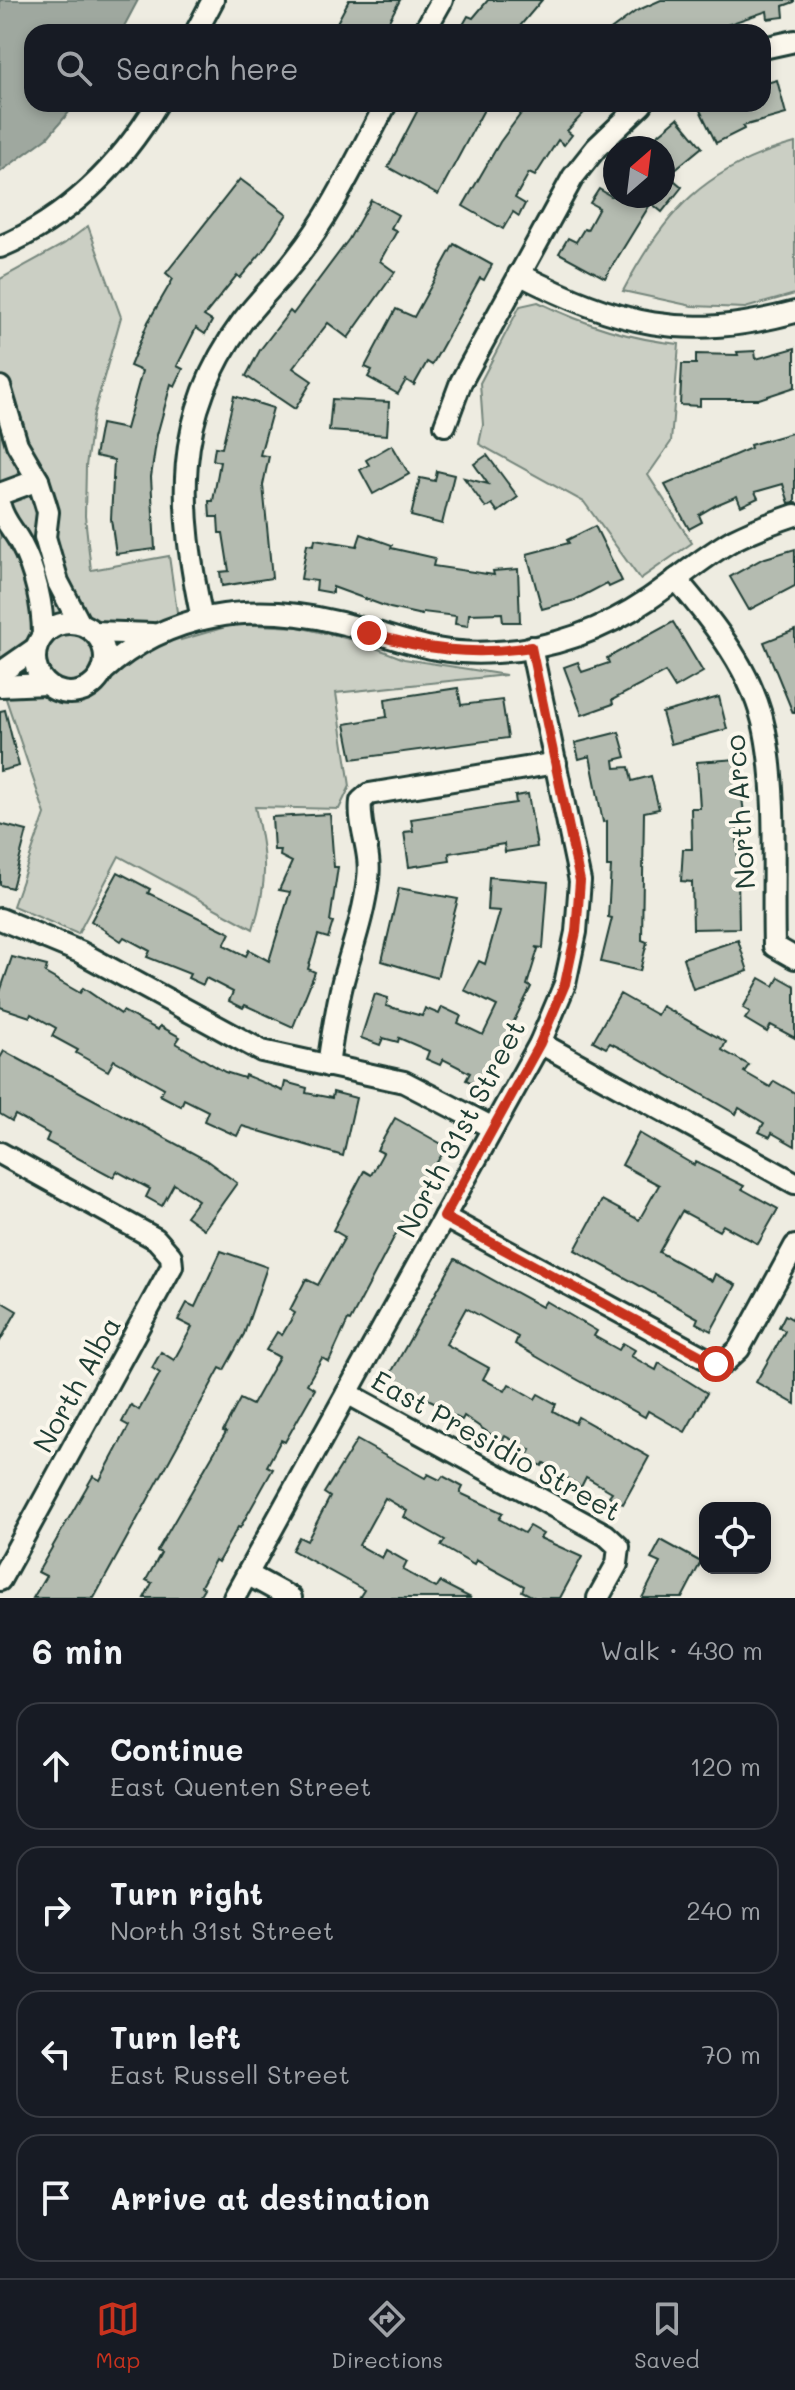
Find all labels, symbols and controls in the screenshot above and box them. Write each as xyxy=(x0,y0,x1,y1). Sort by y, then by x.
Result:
search box xyxy=(24,24,771,112)
icon: search xyxy=(52,46,96,90)
text: Search here xyxy=(116,48,299,88)
north arrow xyxy=(603,136,675,208)
route end xyxy=(351,615,387,651)
street label: North Arco xyxy=(716,733,762,891)
street label: North 31st Street xyxy=(387,1013,533,1243)
street label: North Alba xyxy=(24,1310,128,1458)
route start xyxy=(698,1346,734,1382)
street label: East Presidio Street xyxy=(366,1361,628,1529)
map controls xyxy=(699,1502,771,1574)
button: locate xyxy=(699,1502,771,1574)
text: 6 min xyxy=(32,1628,123,1673)
text: Walk · 430 m xyxy=(600,1633,763,1667)
text: Continue xyxy=(110,1729,243,1769)
icon: ahead xyxy=(34,1744,78,1788)
text: 120 m xyxy=(690,1749,761,1783)
text: East Quenten Street xyxy=(110,1769,372,1803)
text: Turn right xyxy=(110,1873,263,1913)
icon: right xyxy=(34,1888,78,1932)
text: 240 m xyxy=(686,1893,761,1927)
text: North 31st Street xyxy=(110,1913,334,1947)
text: Turn left xyxy=(110,2017,241,2057)
icon: left xyxy=(34,2032,78,2076)
text: 70 m xyxy=(701,2037,761,2071)
text: East Russell Street xyxy=(110,2057,350,2091)
icon: arrive xyxy=(34,2176,78,2220)
text: Arrive at destination xyxy=(110,2178,430,2218)
tab: Map xyxy=(96,2297,140,2374)
tab: Directions xyxy=(331,2297,443,2374)
tab: Saved xyxy=(634,2297,699,2374)

